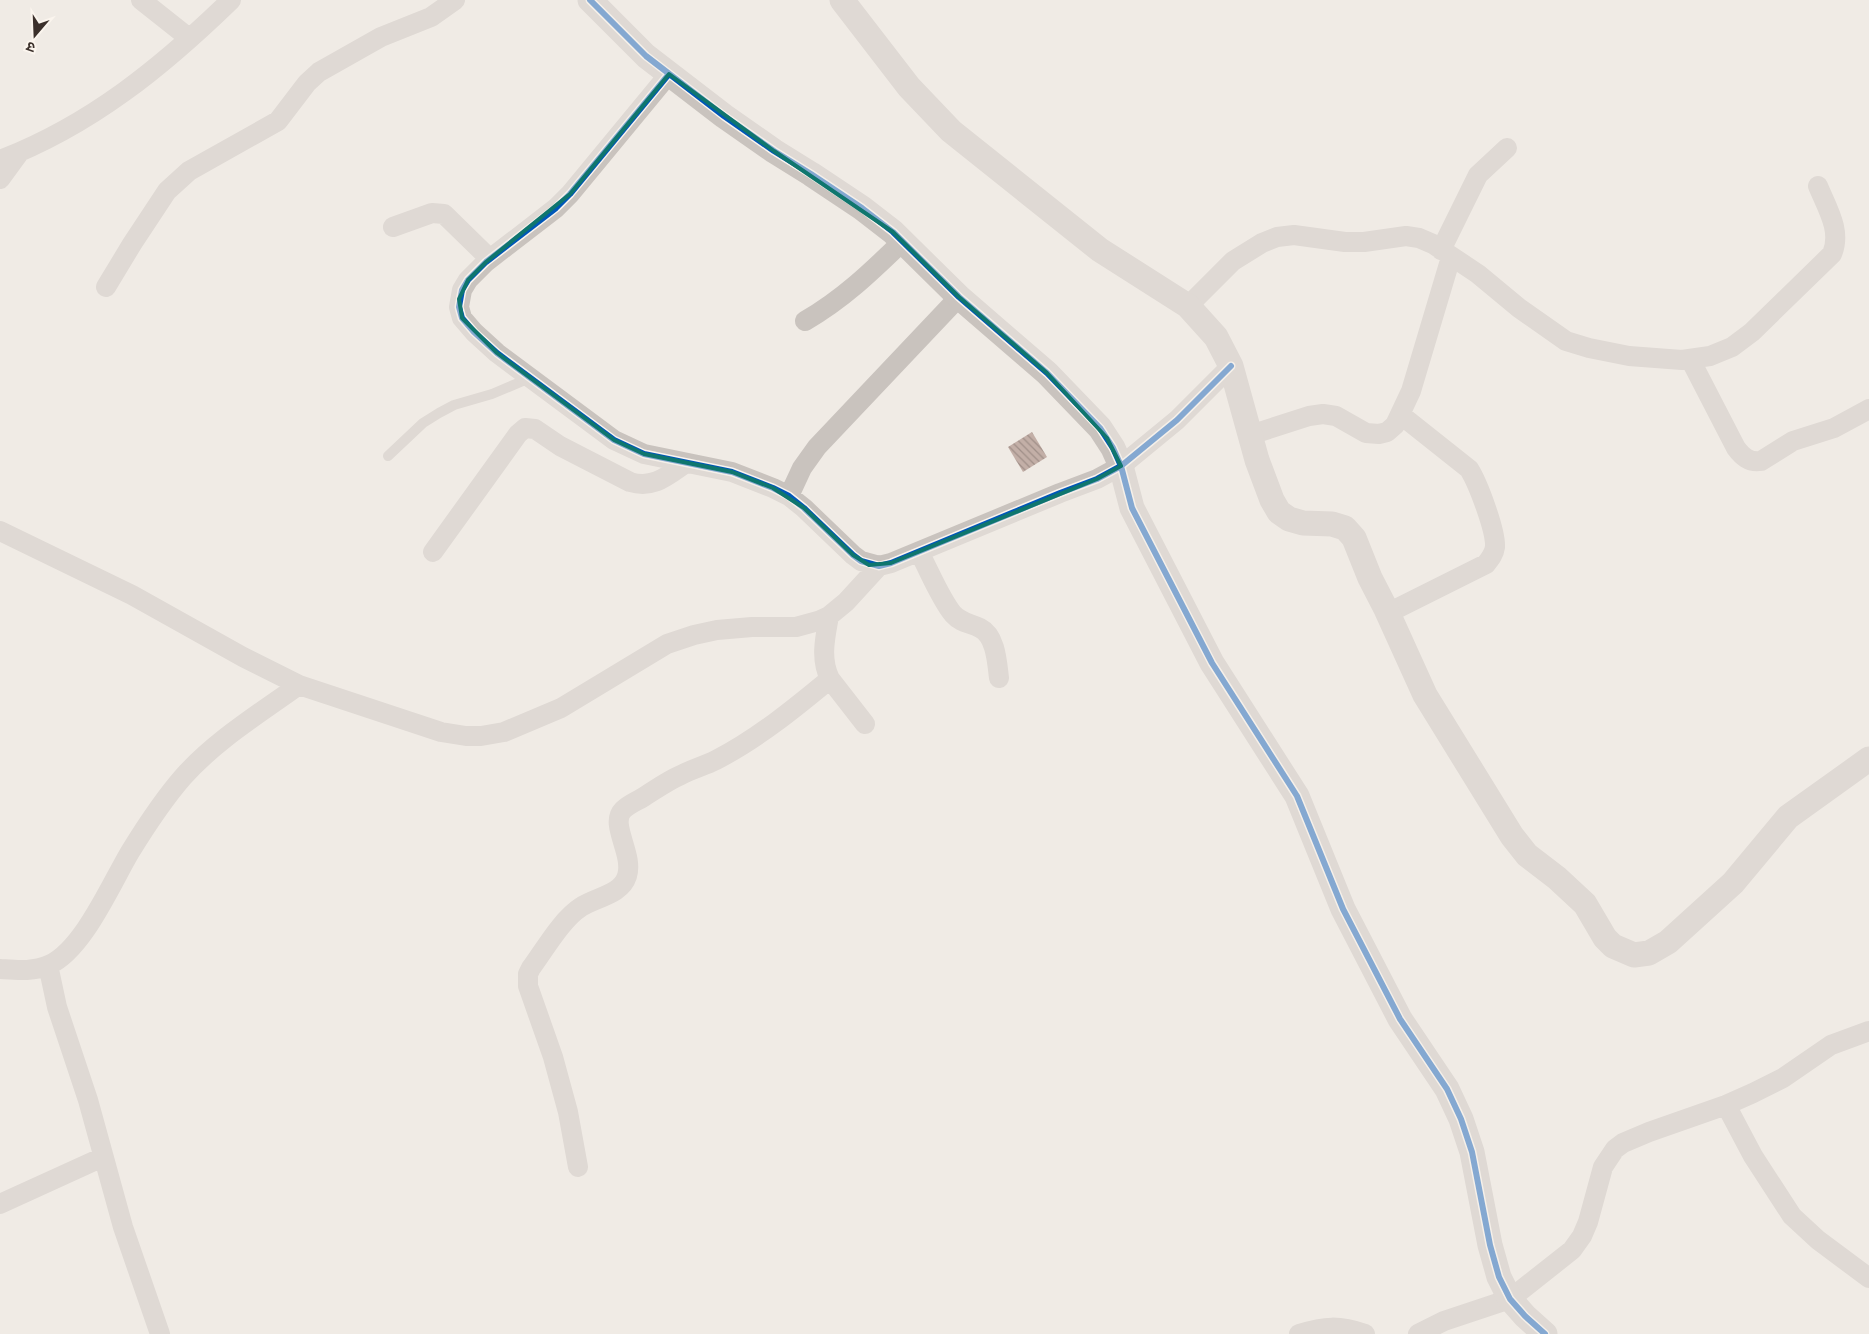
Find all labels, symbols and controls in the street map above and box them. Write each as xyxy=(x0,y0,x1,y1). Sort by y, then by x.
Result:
north arrow xyxy=(10,10,60,60)
text: उ xyxy=(23,37,38,57)

